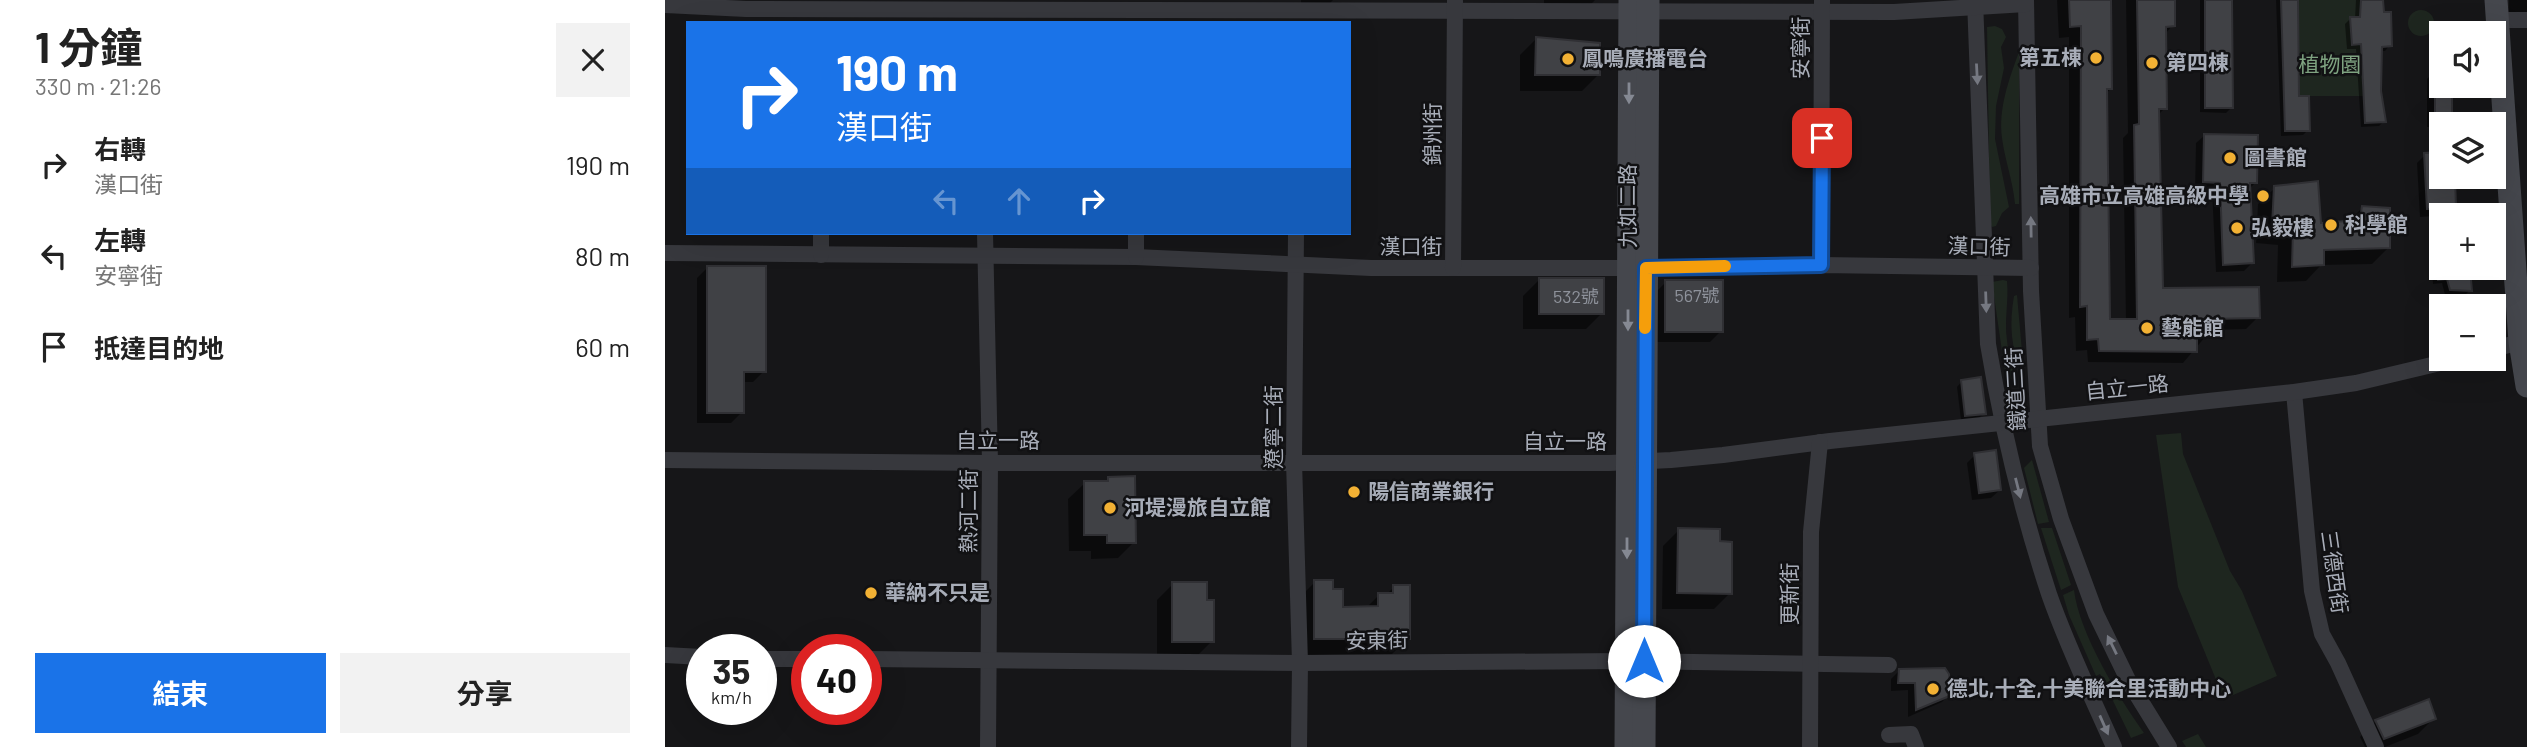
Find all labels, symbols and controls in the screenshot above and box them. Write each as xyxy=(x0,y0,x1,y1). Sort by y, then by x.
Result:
street label: 安寧街 xyxy=(1787,17,1812,80)
text: 1 分鐘 xyxy=(35,21,142,71)
map controls xyxy=(2429,21,2506,371)
button: sound xyxy=(2429,21,2506,98)
button: close xyxy=(556,23,630,97)
text: 190 m xyxy=(836,42,958,101)
place label: 第五棟 xyxy=(2019,44,2082,69)
place label: 鳳鳴廣播電台 xyxy=(1582,45,1708,70)
icon: right xyxy=(721,49,812,140)
place label: 第四棟 xyxy=(2166,49,2229,74)
marker: 第五棟 xyxy=(2088,50,2104,66)
marker: 鳳鳴廣播電台 xyxy=(1560,51,1576,67)
park label: 植物園 xyxy=(2299,51,2362,76)
marker: 第四棟 xyxy=(2144,55,2160,71)
one-way arrow xyxy=(1972,64,1983,86)
text: 330 m · 21:26 xyxy=(35,72,161,100)
one-way arrow xyxy=(1623,82,1635,104)
street label: 錦州街 xyxy=(1419,103,1444,166)
text: 漢口街 xyxy=(836,107,932,145)
pin xyxy=(1792,108,1852,168)
button: layers xyxy=(2429,112,2506,189)
icon: arrive xyxy=(1803,119,1841,157)
text: 右轉 xyxy=(94,133,146,164)
place label: 圖書館 xyxy=(2244,144,2307,169)
icon: right xyxy=(35,146,73,184)
text: 190 m xyxy=(566,149,630,180)
marker: 圖書館 xyxy=(2222,150,2238,166)
street label: 九如二路 xyxy=(1614,164,1639,248)
text: 漢口街 xyxy=(94,170,163,198)
icon: left xyxy=(927,182,965,220)
icon: ahead xyxy=(1000,182,1038,220)
icon: right xyxy=(1073,182,1111,220)
place label: 高雄市立高雄高級中學 xyxy=(2039,182,2249,207)
marker: 高雄市立高雄高級中學 xyxy=(2255,188,2271,204)
button: + xyxy=(2429,203,2506,280)
place label: 科學館 xyxy=(2345,211,2408,236)
place label: 弘毅樓 xyxy=(2251,214,2314,239)
one-way arrow xyxy=(2025,216,2036,238)
marker: 科學館 xyxy=(2323,217,2339,233)
marker: 弘毅樓 xyxy=(2229,220,2245,236)
text: 左轉 xyxy=(94,224,146,255)
street label: 漢口街 xyxy=(1947,232,2011,259)
street label: 漢口街 xyxy=(1380,233,1443,258)
icon: left xyxy=(35,237,73,275)
text: 80 m xyxy=(575,240,630,271)
text: 安寧街 xyxy=(94,261,163,289)
house number: 567號 xyxy=(1674,284,1720,306)
house number: 532號 xyxy=(1553,285,1599,307)
one-way arrow xyxy=(1981,291,1992,313)
button: − xyxy=(2429,294,2506,371)
one-way arrow xyxy=(1622,309,1634,331)
place label: 藝能館 xyxy=(2161,314,2224,339)
marker: 藝能館 xyxy=(2139,320,2155,336)
icon: arrive xyxy=(35,328,73,366)
text: 60 m xyxy=(575,331,630,362)
text: 抵達目的地 xyxy=(94,332,224,363)
street label: 鐵道三街 xyxy=(2000,346,2029,432)
street label: 自立一路 xyxy=(2084,370,2170,403)
street label: 遼寧二街 xyxy=(1260,385,1285,469)
street label: 自立一路 xyxy=(956,427,1040,452)
street label: 自立一路 xyxy=(1523,428,1607,453)
street label: 熱河二街 xyxy=(955,469,980,553)
place label: 陽信商業銀行 xyxy=(1368,478,1494,503)
one-way arrow xyxy=(2013,478,2023,499)
marker: 陽信商業銀行 xyxy=(1346,484,1362,500)
place label: 河堤漫旅自立館 xyxy=(1124,494,1271,519)
marker: 河堤漫旅自立館 xyxy=(1102,500,1118,516)
street label: 三德西街 xyxy=(2317,528,2354,615)
one-way arrow xyxy=(1621,537,1633,559)
street label: 更新街 xyxy=(1776,563,1801,626)
place label: 華納不只是 xyxy=(885,579,990,604)
marker: 華納不只是 xyxy=(863,585,879,601)
position arrow xyxy=(1607,624,1681,698)
street label: 安東街 xyxy=(1345,626,1409,653)
speed limit sign: 40 xyxy=(791,634,882,725)
one-way arrow xyxy=(2106,635,2117,655)
text: 35 xyxy=(713,649,750,691)
button: 結束 xyxy=(35,653,326,733)
button: 分享 xyxy=(340,653,630,733)
place label: 德北,十全,十美聯合里活動中心 xyxy=(1947,675,2231,700)
marker: 德北,十全,十美聯合里活動中心 xyxy=(1925,681,1941,697)
text: km/h xyxy=(711,686,752,708)
one-way arrow xyxy=(2099,714,2110,735)

